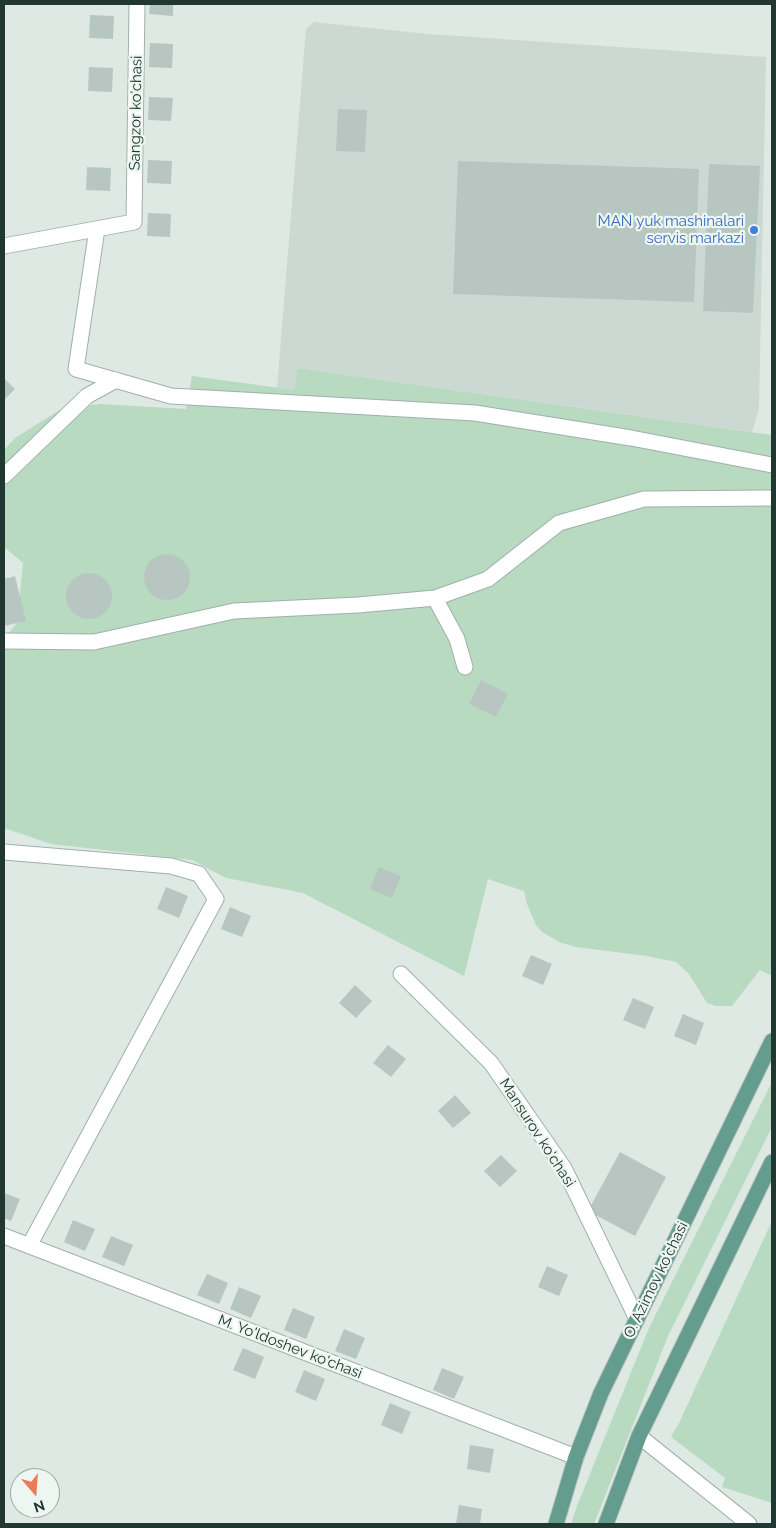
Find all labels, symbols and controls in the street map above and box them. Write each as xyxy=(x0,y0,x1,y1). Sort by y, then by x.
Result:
street label: Sangzor ko'chasi xyxy=(126,55,146,171)
place label: MAN yuk mashinalari servis markazi xyxy=(598,212,744,247)
marker: MAN yuk mashinalari servis markazi xyxy=(748,224,760,236)
street label: Mansurov ko'chasi xyxy=(495,1075,579,1191)
street label: O. Azimov ko'chasi xyxy=(620,1219,692,1341)
street label: M. Yo'ldoshev ko'chasi xyxy=(215,1311,365,1383)
north arrow xyxy=(10,1468,60,1518)
text: N xyxy=(32,1497,47,1516)

